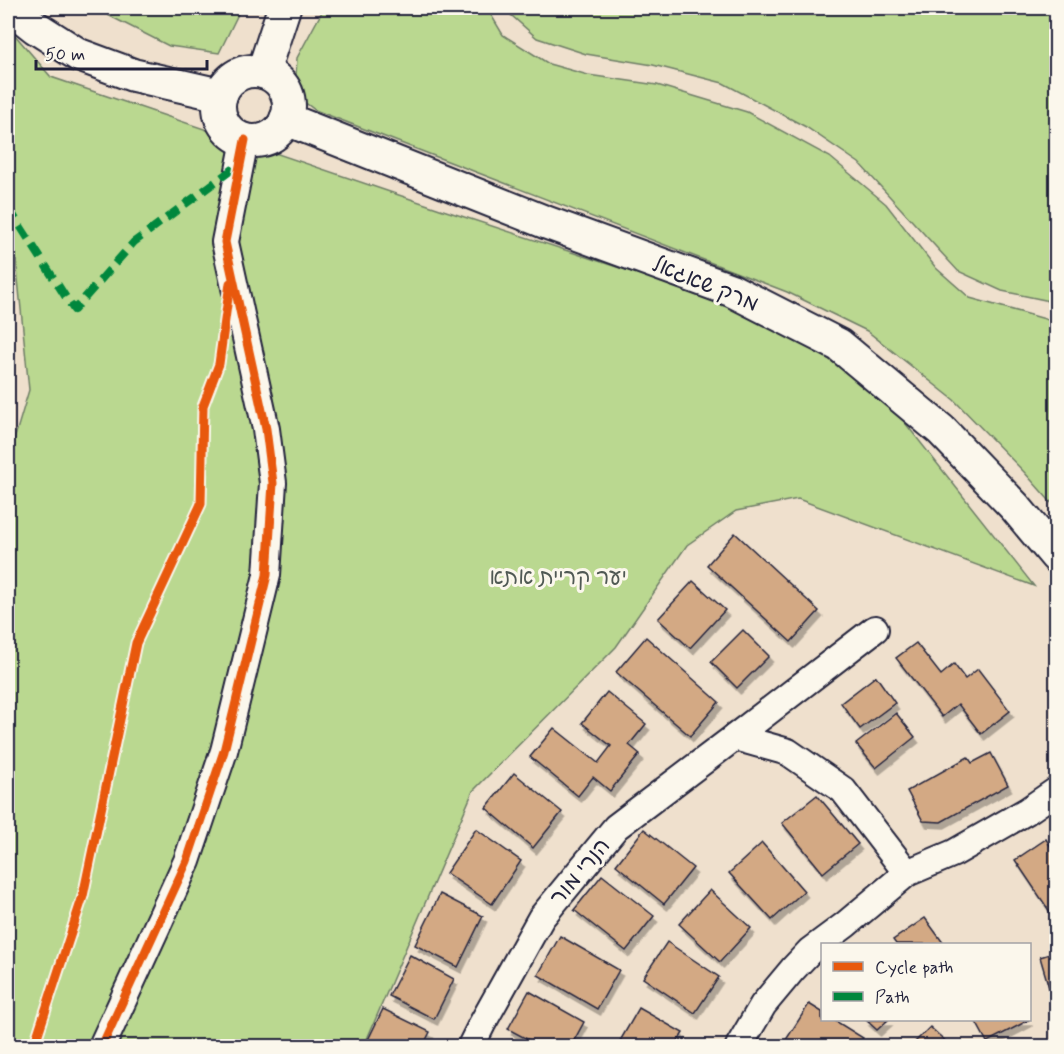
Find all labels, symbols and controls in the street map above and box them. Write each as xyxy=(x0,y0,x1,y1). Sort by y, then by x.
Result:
scale bar xyxy=(36,33,207,71)
text: 50 m xyxy=(45,43,85,67)
street label: מרק שאגאל xyxy=(648,251,762,319)
park label: יער קריית אתא xyxy=(489,564,627,592)
street label: הנרי מור xyxy=(544,833,617,912)
legend xyxy=(821,943,1031,1021)
text: Cycle path xyxy=(875,956,953,980)
text: Path xyxy=(875,986,910,1010)

